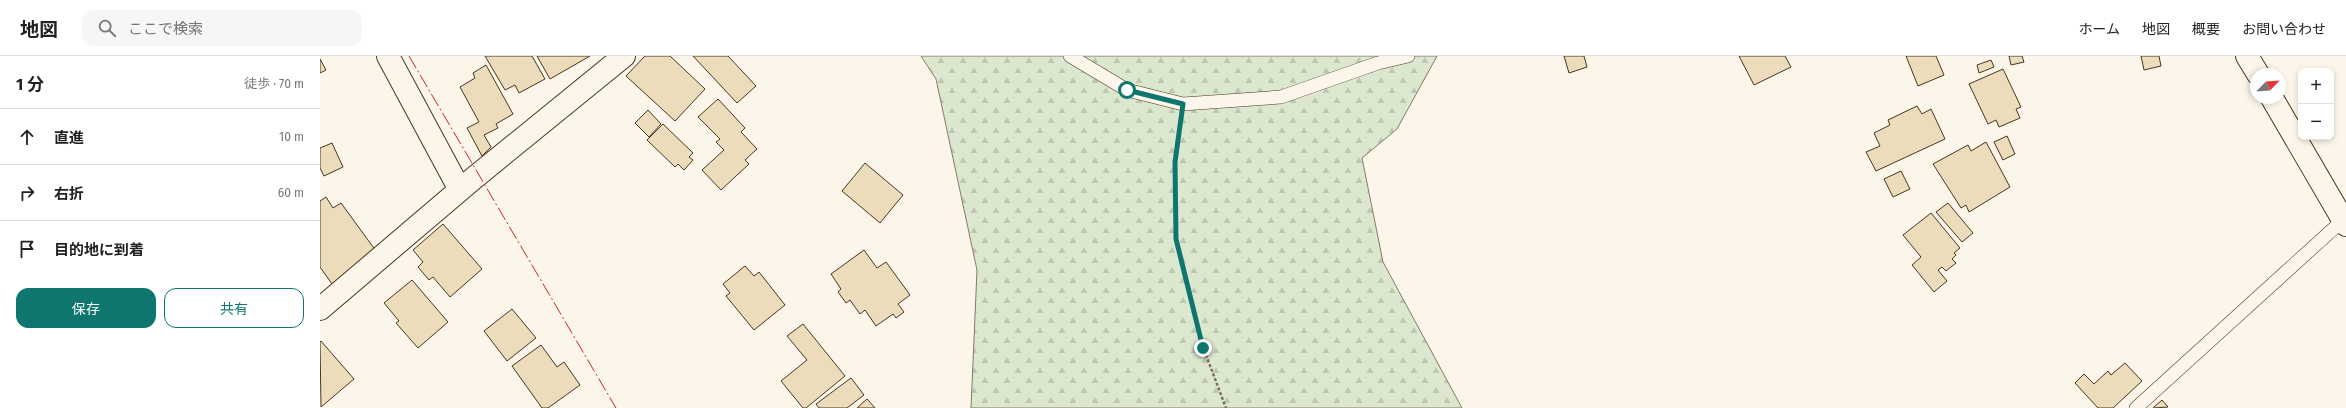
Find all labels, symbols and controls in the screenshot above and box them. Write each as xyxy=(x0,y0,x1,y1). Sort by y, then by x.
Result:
search box xyxy=(82,10,362,46)
icon: search xyxy=(96,17,118,39)
text: 地図 xyxy=(20,18,58,41)
text: ここで検索 xyxy=(128,20,203,38)
text: ホーム xyxy=(2078,21,2120,38)
text: 地図 xyxy=(2142,21,2170,38)
text: 概要 xyxy=(2192,21,2220,38)
text: お問い合わせ xyxy=(2242,21,2326,38)
north arrow xyxy=(2250,68,2286,104)
map controls xyxy=(2298,68,2334,140)
button: + xyxy=(2298,68,2334,104)
text: 1 分 xyxy=(16,74,44,95)
text: 徒歩 · 70 m xyxy=(244,76,304,91)
route start xyxy=(1118,81,1136,99)
button: − xyxy=(2298,104,2334,140)
icon: ahead xyxy=(16,126,38,148)
text: 直進 xyxy=(54,129,84,147)
text: 10 m xyxy=(279,129,304,144)
icon: right xyxy=(16,182,38,204)
text: 右折 xyxy=(54,185,84,203)
text: 60 m xyxy=(278,185,304,200)
icon: arrive xyxy=(16,238,38,260)
text: 目的地に到着 xyxy=(54,241,144,259)
button: 保存 xyxy=(16,288,156,328)
button: 共有 xyxy=(164,288,304,328)
route end xyxy=(1194,339,1212,357)

